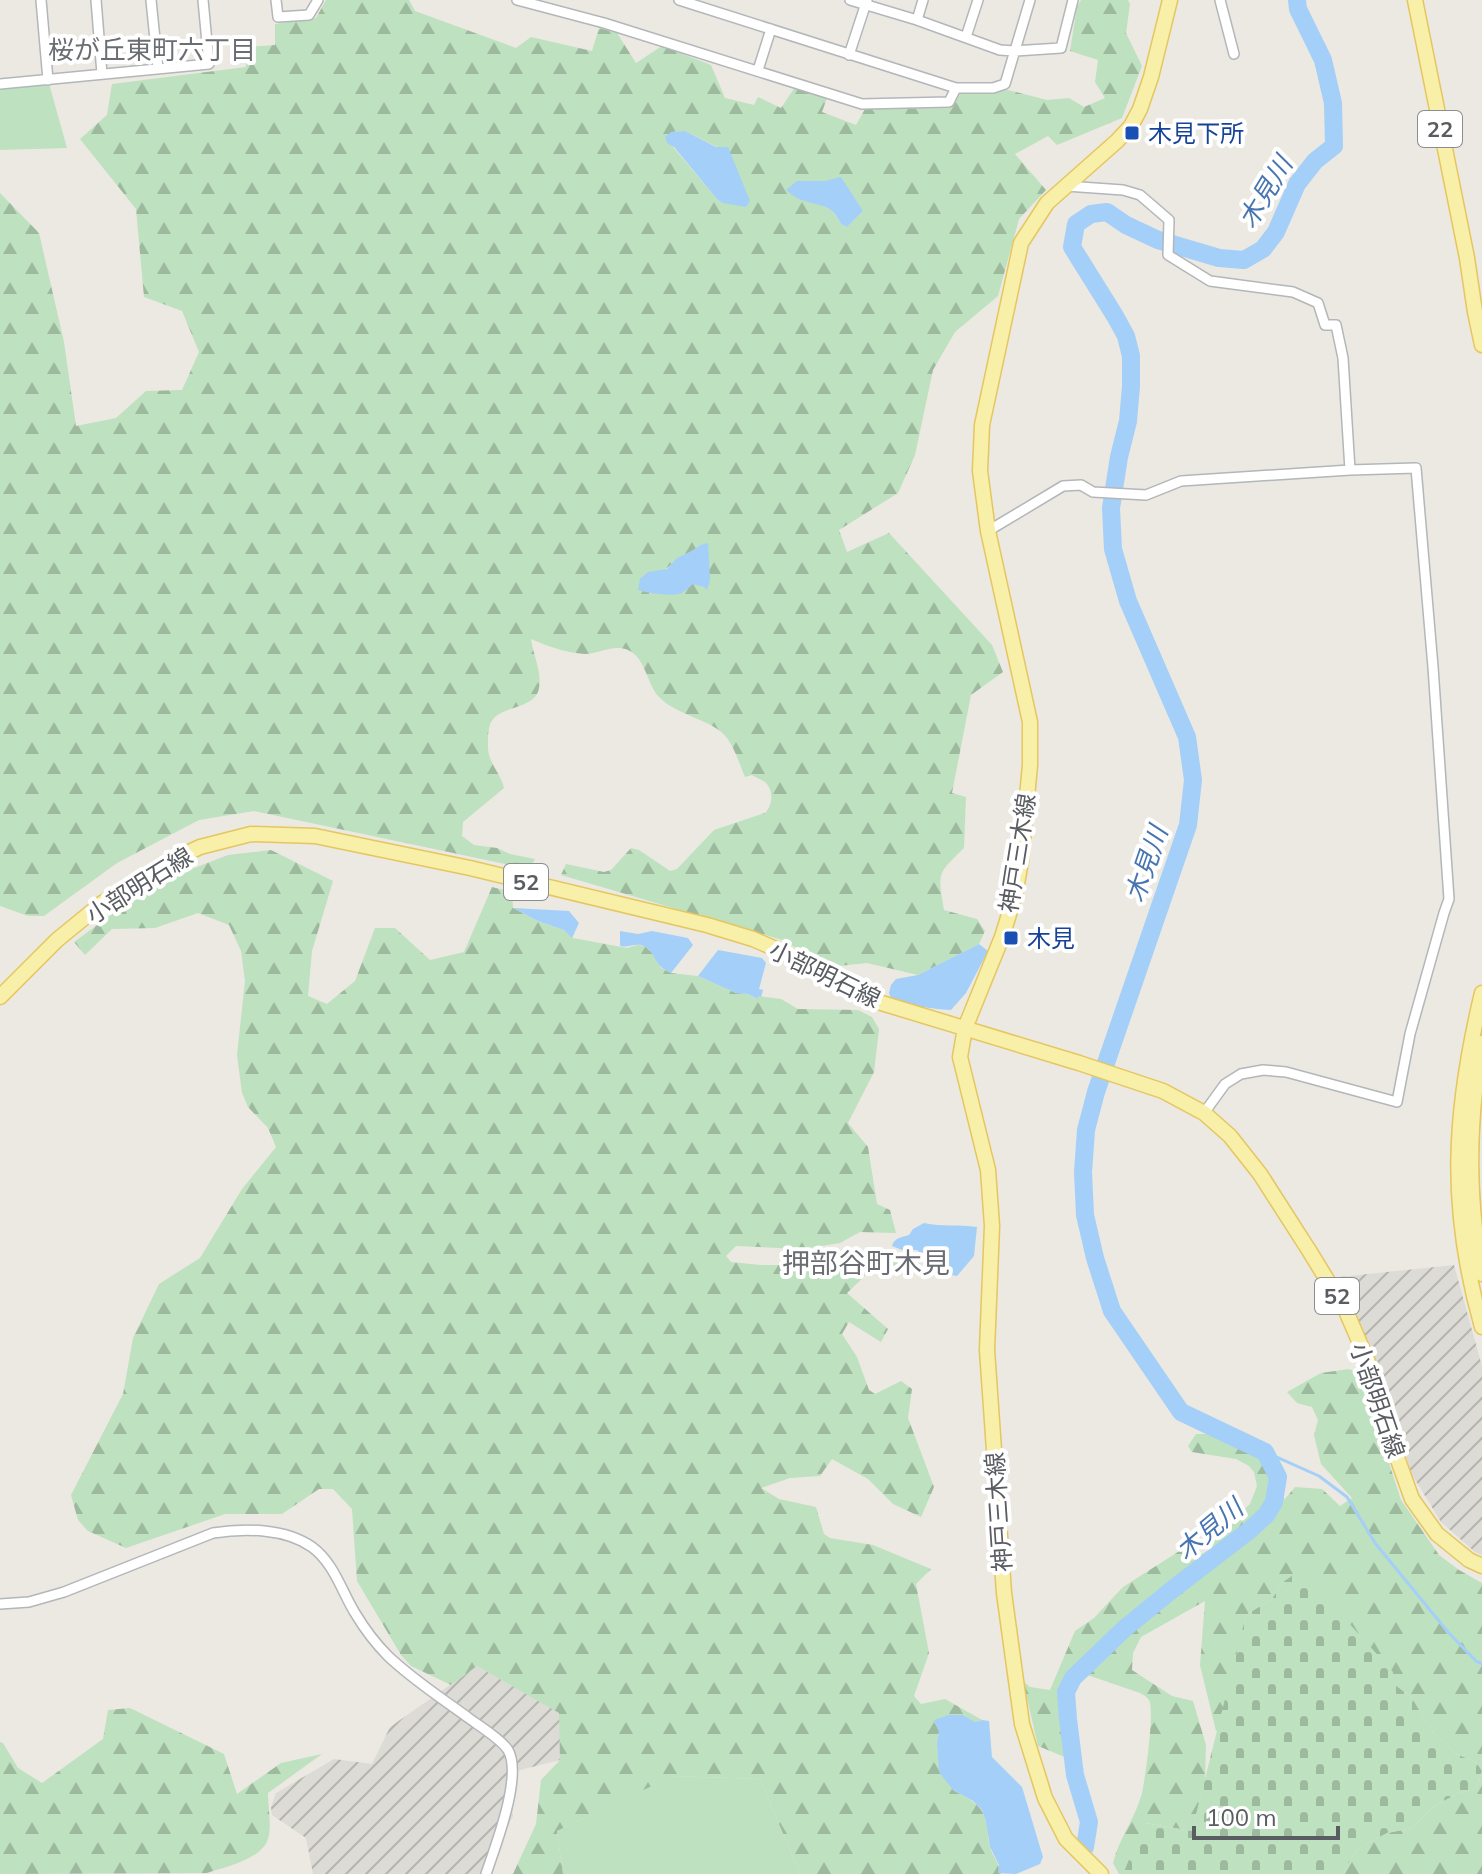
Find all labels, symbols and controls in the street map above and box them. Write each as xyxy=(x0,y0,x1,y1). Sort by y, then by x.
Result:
district label: 桜が丘東町六丁目 xyxy=(48,33,256,66)
road number: 22 xyxy=(1418,111,1462,147)
place label: 木見下所 xyxy=(1148,118,1244,148)
marker: 木見下所 xyxy=(1123,124,1141,142)
water label: 木見川 xyxy=(1231,148,1301,234)
street label: 神戸三木線 xyxy=(993,791,1041,915)
water label: 木見川 xyxy=(1118,819,1175,906)
street label: 小部明石線 xyxy=(80,840,198,930)
road number: 52 xyxy=(504,864,548,900)
place label: 木見 xyxy=(1027,923,1075,953)
marker: 木見 xyxy=(1002,929,1020,947)
street label: 小部明石線 xyxy=(764,934,886,1014)
district label: 押部谷町木見 xyxy=(782,1245,950,1280)
road number: 52 xyxy=(1315,1278,1359,1314)
street label: 小部明石線 xyxy=(1344,1338,1412,1462)
street label: 神戸三木線 xyxy=(979,1451,1017,1573)
water label: 木見川 xyxy=(1169,1489,1252,1567)
scale bar xyxy=(1194,1790,1338,1840)
text: 100 m xyxy=(1206,1802,1277,1832)

